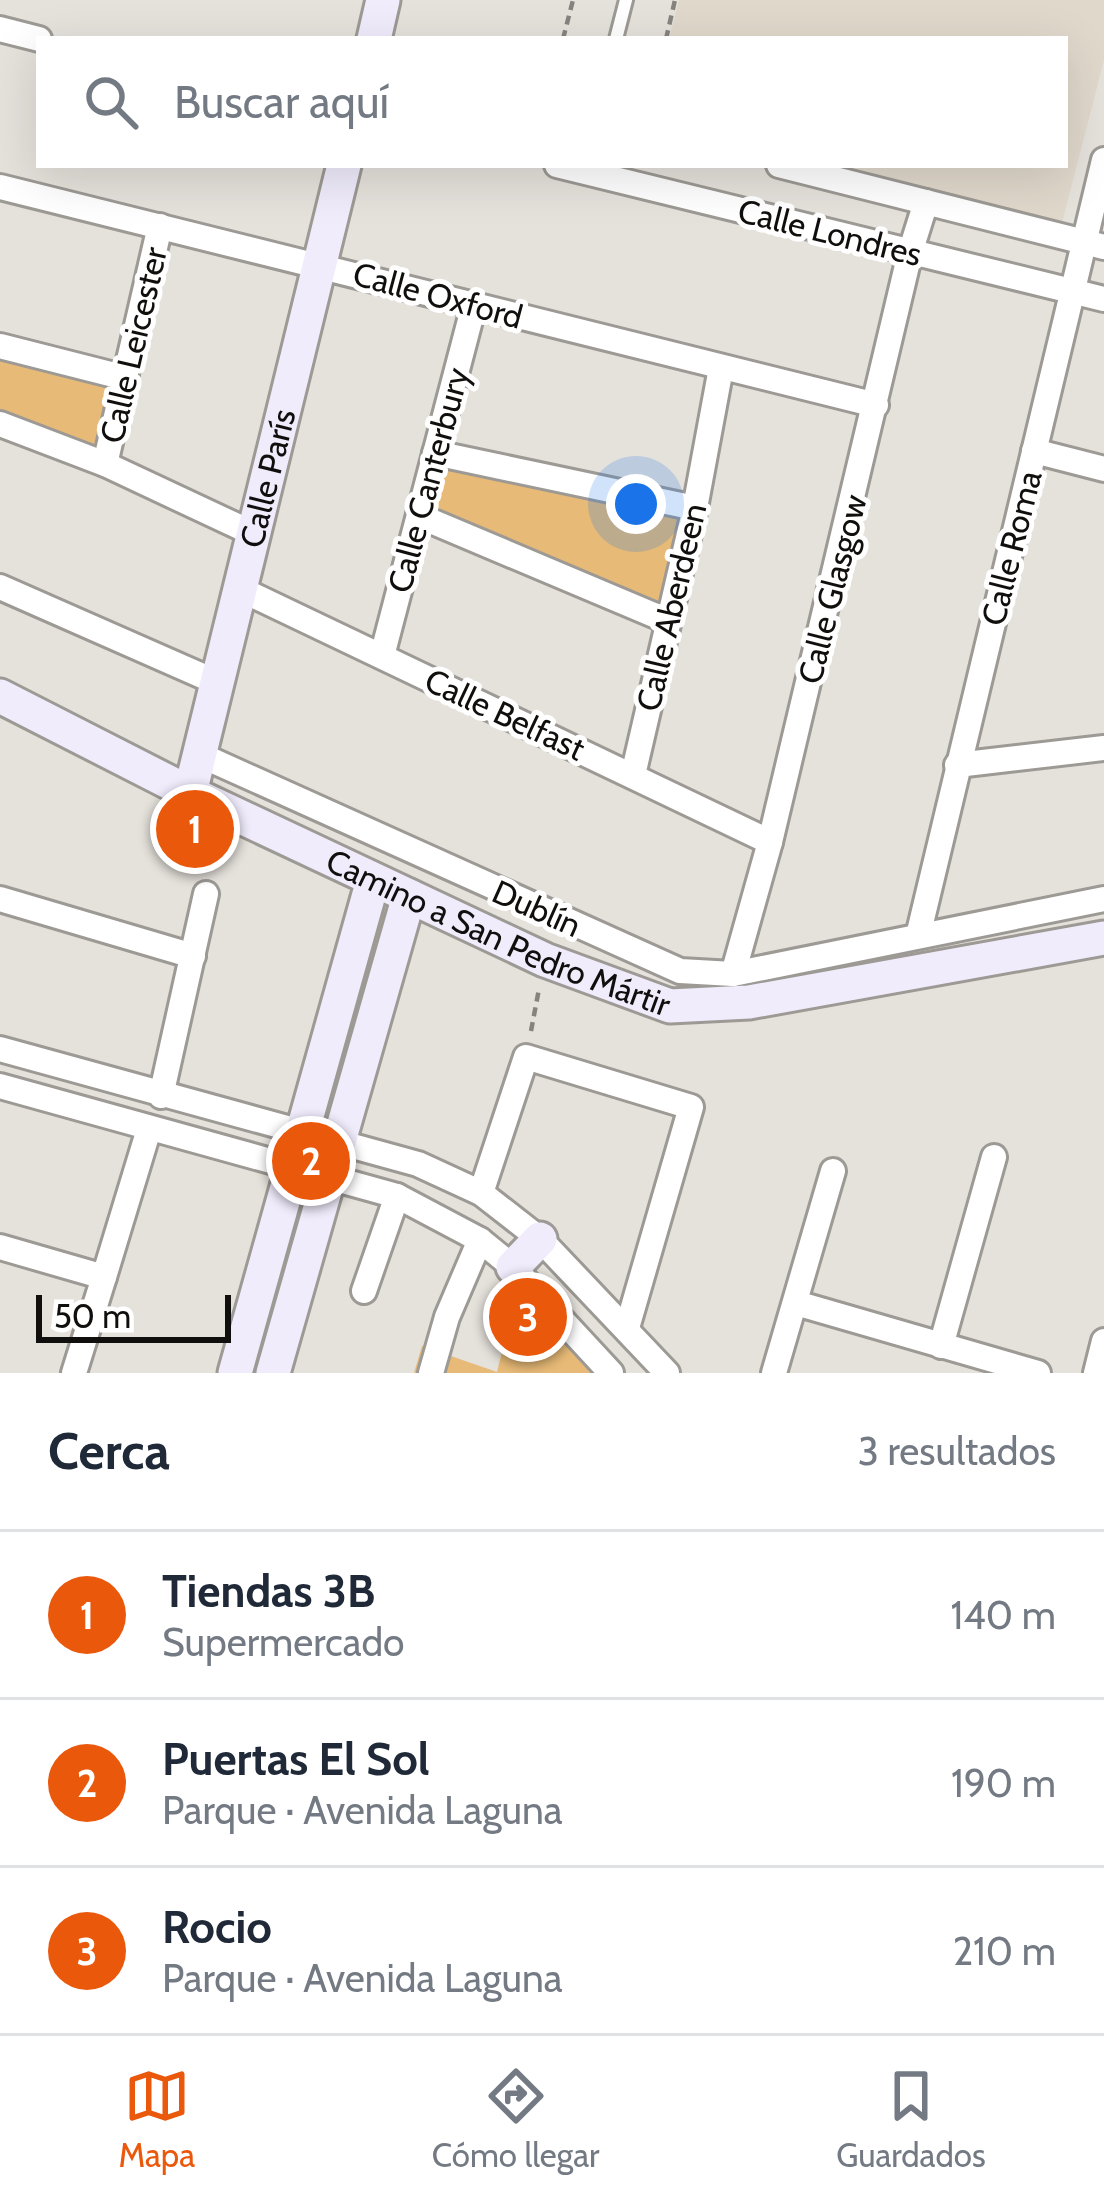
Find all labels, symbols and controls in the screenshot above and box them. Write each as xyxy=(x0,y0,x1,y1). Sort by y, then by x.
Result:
search box xyxy=(36,36,1068,168)
icon: search xyxy=(78,69,144,135)
text: Buscar aquí xyxy=(174,75,389,129)
street label: Calle Londres xyxy=(734,190,926,274)
street label: Calle Leicester xyxy=(91,243,175,447)
street label: Calle Oxford xyxy=(349,253,527,337)
street label: Calle Canterbury xyxy=(379,363,477,597)
street label: Calle París xyxy=(231,405,303,552)
street label: Calle Roma xyxy=(972,466,1050,630)
your location xyxy=(606,474,666,534)
street label: Calle Glasgow xyxy=(789,490,875,688)
street label: Calle Aberdeen xyxy=(628,499,714,715)
street label: Calle Belfast xyxy=(419,660,591,768)
pin: 1 xyxy=(156,784,234,874)
street label: Camino a San Pedro Mártir xyxy=(320,840,676,1025)
street label: Dublín xyxy=(487,871,587,945)
pin: 2 xyxy=(272,1116,350,1206)
pin: 3 xyxy=(489,1272,567,1362)
scale bar xyxy=(36,1289,231,1342)
text: 50 m xyxy=(54,1296,131,1336)
text: Cerca xyxy=(48,1420,170,1482)
text: 3 resultados xyxy=(858,1427,1056,1475)
text: Tiendas 3B xyxy=(162,1564,375,1618)
text: 1 xyxy=(80,1591,94,1639)
text: 140 m xyxy=(951,1591,1056,1639)
text: Supermercado xyxy=(162,1618,405,1666)
text: Puertas El Sol xyxy=(162,1732,430,1786)
text: 2 xyxy=(77,1759,97,1807)
text: 190 m xyxy=(951,1759,1056,1807)
text: Parque · Avenida Laguna xyxy=(162,1786,563,1834)
text: Rocio xyxy=(162,1900,272,1954)
text: 3 xyxy=(76,1927,98,1975)
text: 210 m xyxy=(953,1927,1056,1975)
text: Parque · Avenida Laguna xyxy=(162,1954,563,2002)
tab: Mapa xyxy=(118,2063,195,2175)
tab: Cómo llegar xyxy=(432,2063,599,2175)
tab: Guardados xyxy=(836,2063,986,2175)

